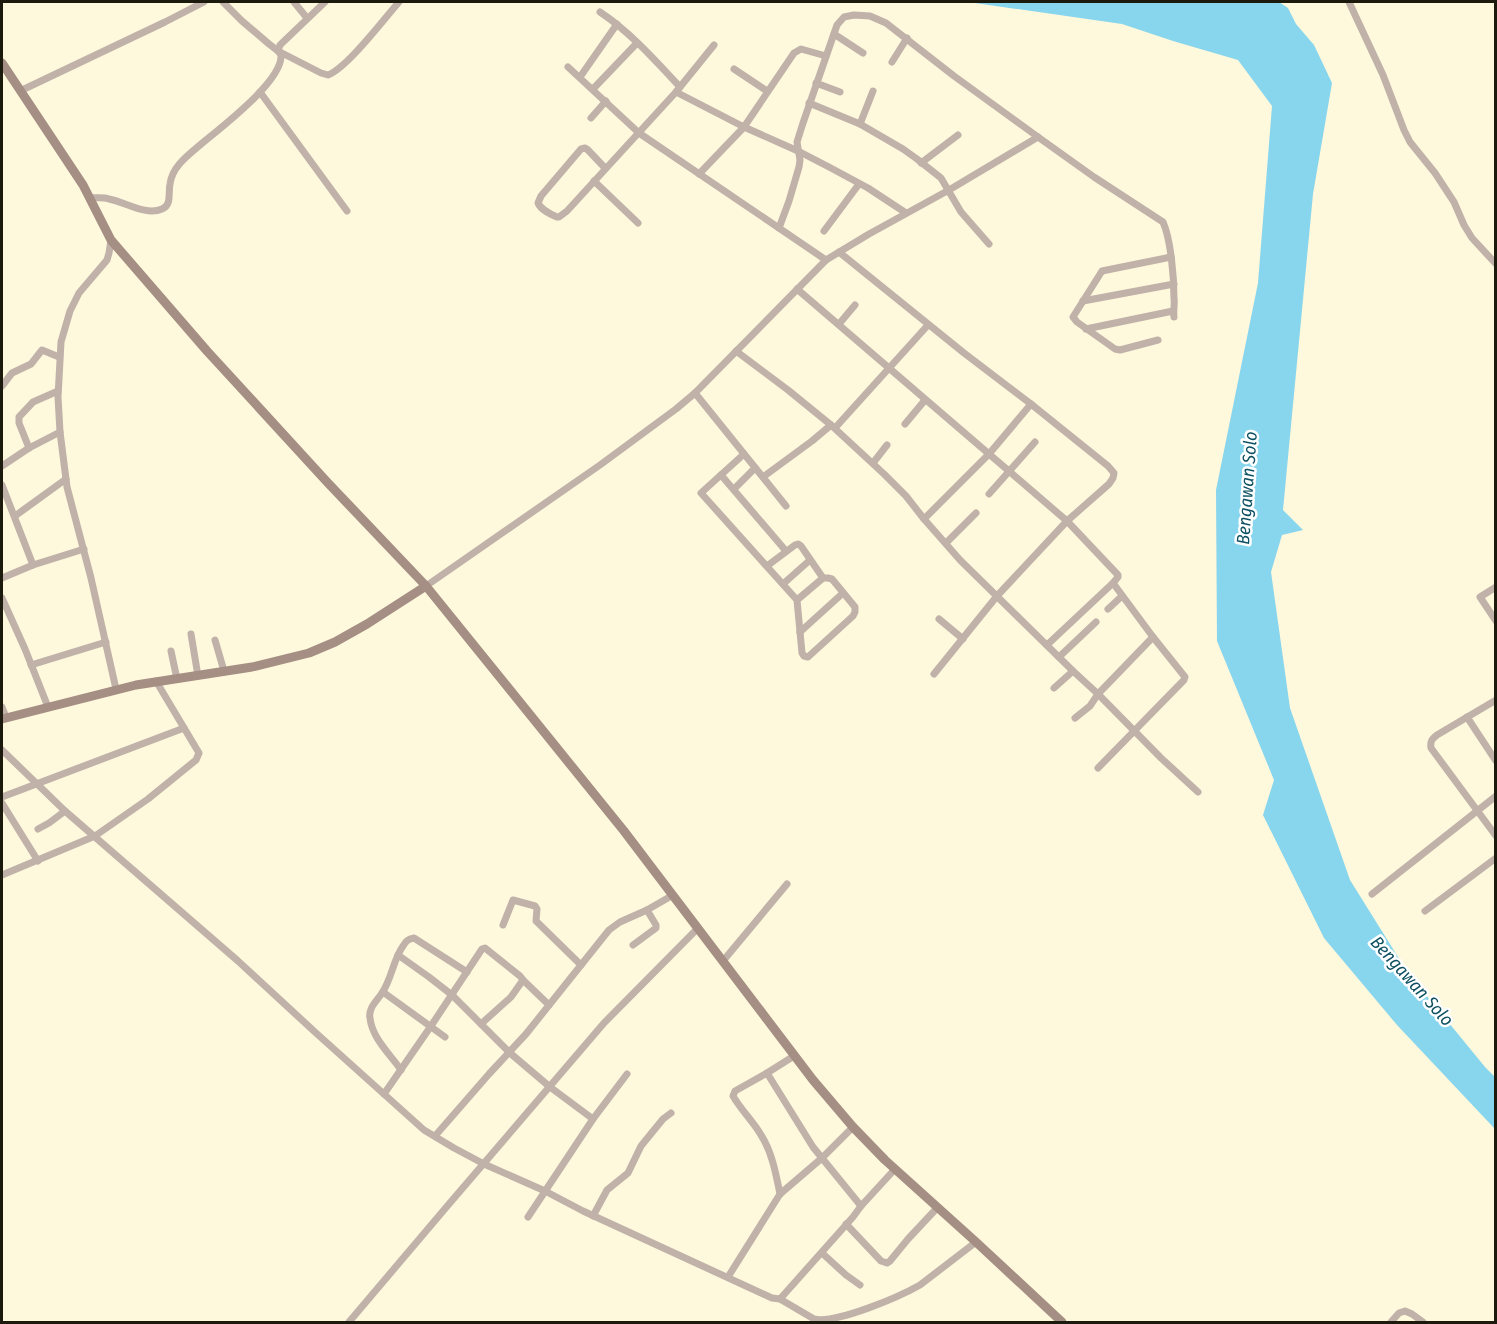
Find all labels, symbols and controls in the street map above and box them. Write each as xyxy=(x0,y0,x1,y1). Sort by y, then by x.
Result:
water label: Bengawan Solo xyxy=(1232,431,1262,545)
water label: Bengawan Solo xyxy=(1366,931,1458,1031)

